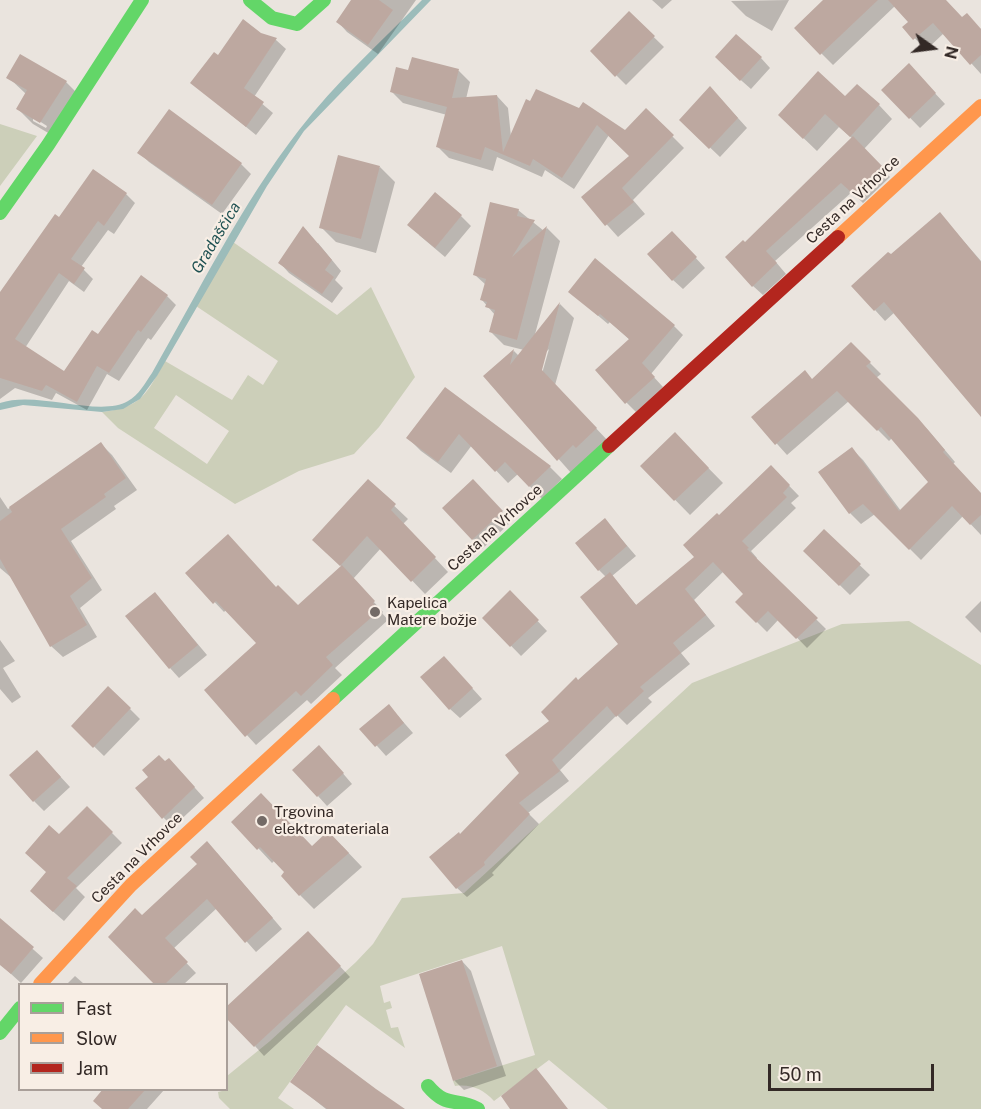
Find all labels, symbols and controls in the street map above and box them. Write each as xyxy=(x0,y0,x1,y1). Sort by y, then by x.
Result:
north arrow xyxy=(903,18,963,78)
text: N xyxy=(940,44,962,61)
street label: Cesta na Vrhovce xyxy=(803,152,903,248)
water label: Gradaščica xyxy=(187,199,245,277)
street label: Cesta na Vrhovce xyxy=(444,481,546,575)
place label: Kapelica Matere božje xyxy=(387,594,477,629)
marker: Kapelica Matere božje xyxy=(368,605,382,619)
place label: Trgovina elektromateriala xyxy=(274,803,389,838)
street label: Cesta na Vrhovce xyxy=(88,809,186,907)
marker: Trgovina elektromateriala xyxy=(255,814,269,828)
legend xyxy=(18,983,228,1091)
text: Fast xyxy=(76,998,112,1019)
text: Slow xyxy=(76,1028,117,1049)
scale bar xyxy=(771,1052,938,1090)
text: Jam xyxy=(76,1058,109,1079)
text: 50 m xyxy=(779,1064,822,1085)

